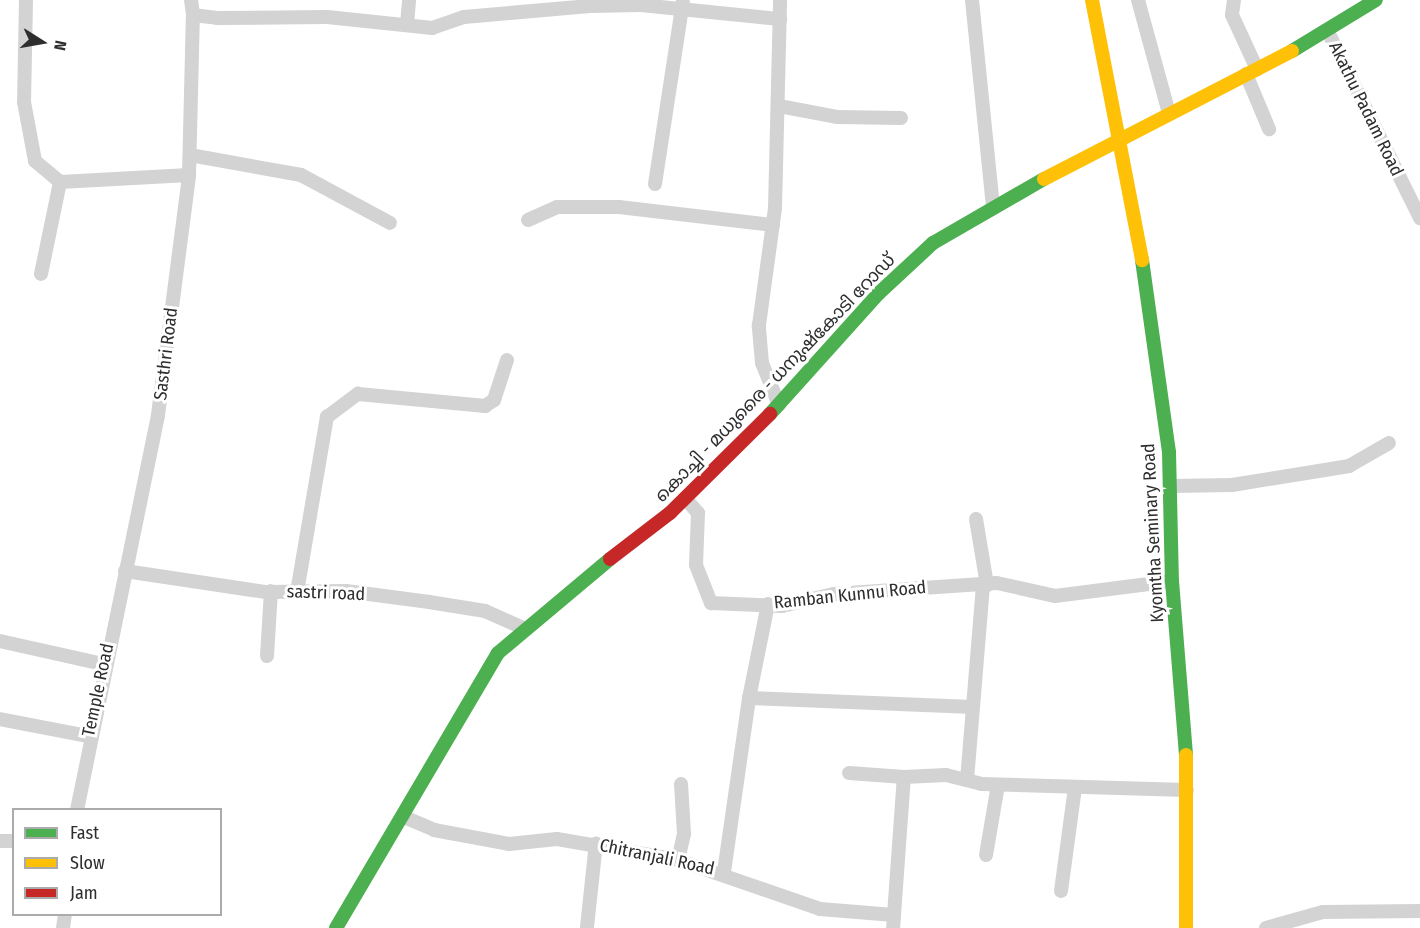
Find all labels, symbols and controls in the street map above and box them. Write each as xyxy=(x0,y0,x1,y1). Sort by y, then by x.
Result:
north arrow xyxy=(12,12,72,72)
street label: Akathu Padam Road xyxy=(1324,38,1408,180)
text: N xyxy=(50,39,70,52)
street label: കൊച്ചി - മധുരൈ - ധനുഷ്‌കോടി റോഡ് xyxy=(650,249,900,507)
street label: Sasthri Road xyxy=(150,307,182,401)
street label: Kyomtha Seminary Road xyxy=(1138,443,1168,623)
street label: Ramban Kunnu Road xyxy=(773,576,927,614)
street label: sastri road xyxy=(286,581,366,605)
street label: Temple Road xyxy=(78,641,118,739)
legend xyxy=(12,808,222,916)
text: Fast xyxy=(70,822,99,844)
street label: Chitranjali Road xyxy=(598,834,716,880)
text: Slow xyxy=(70,852,105,874)
text: Jam xyxy=(70,882,98,904)

